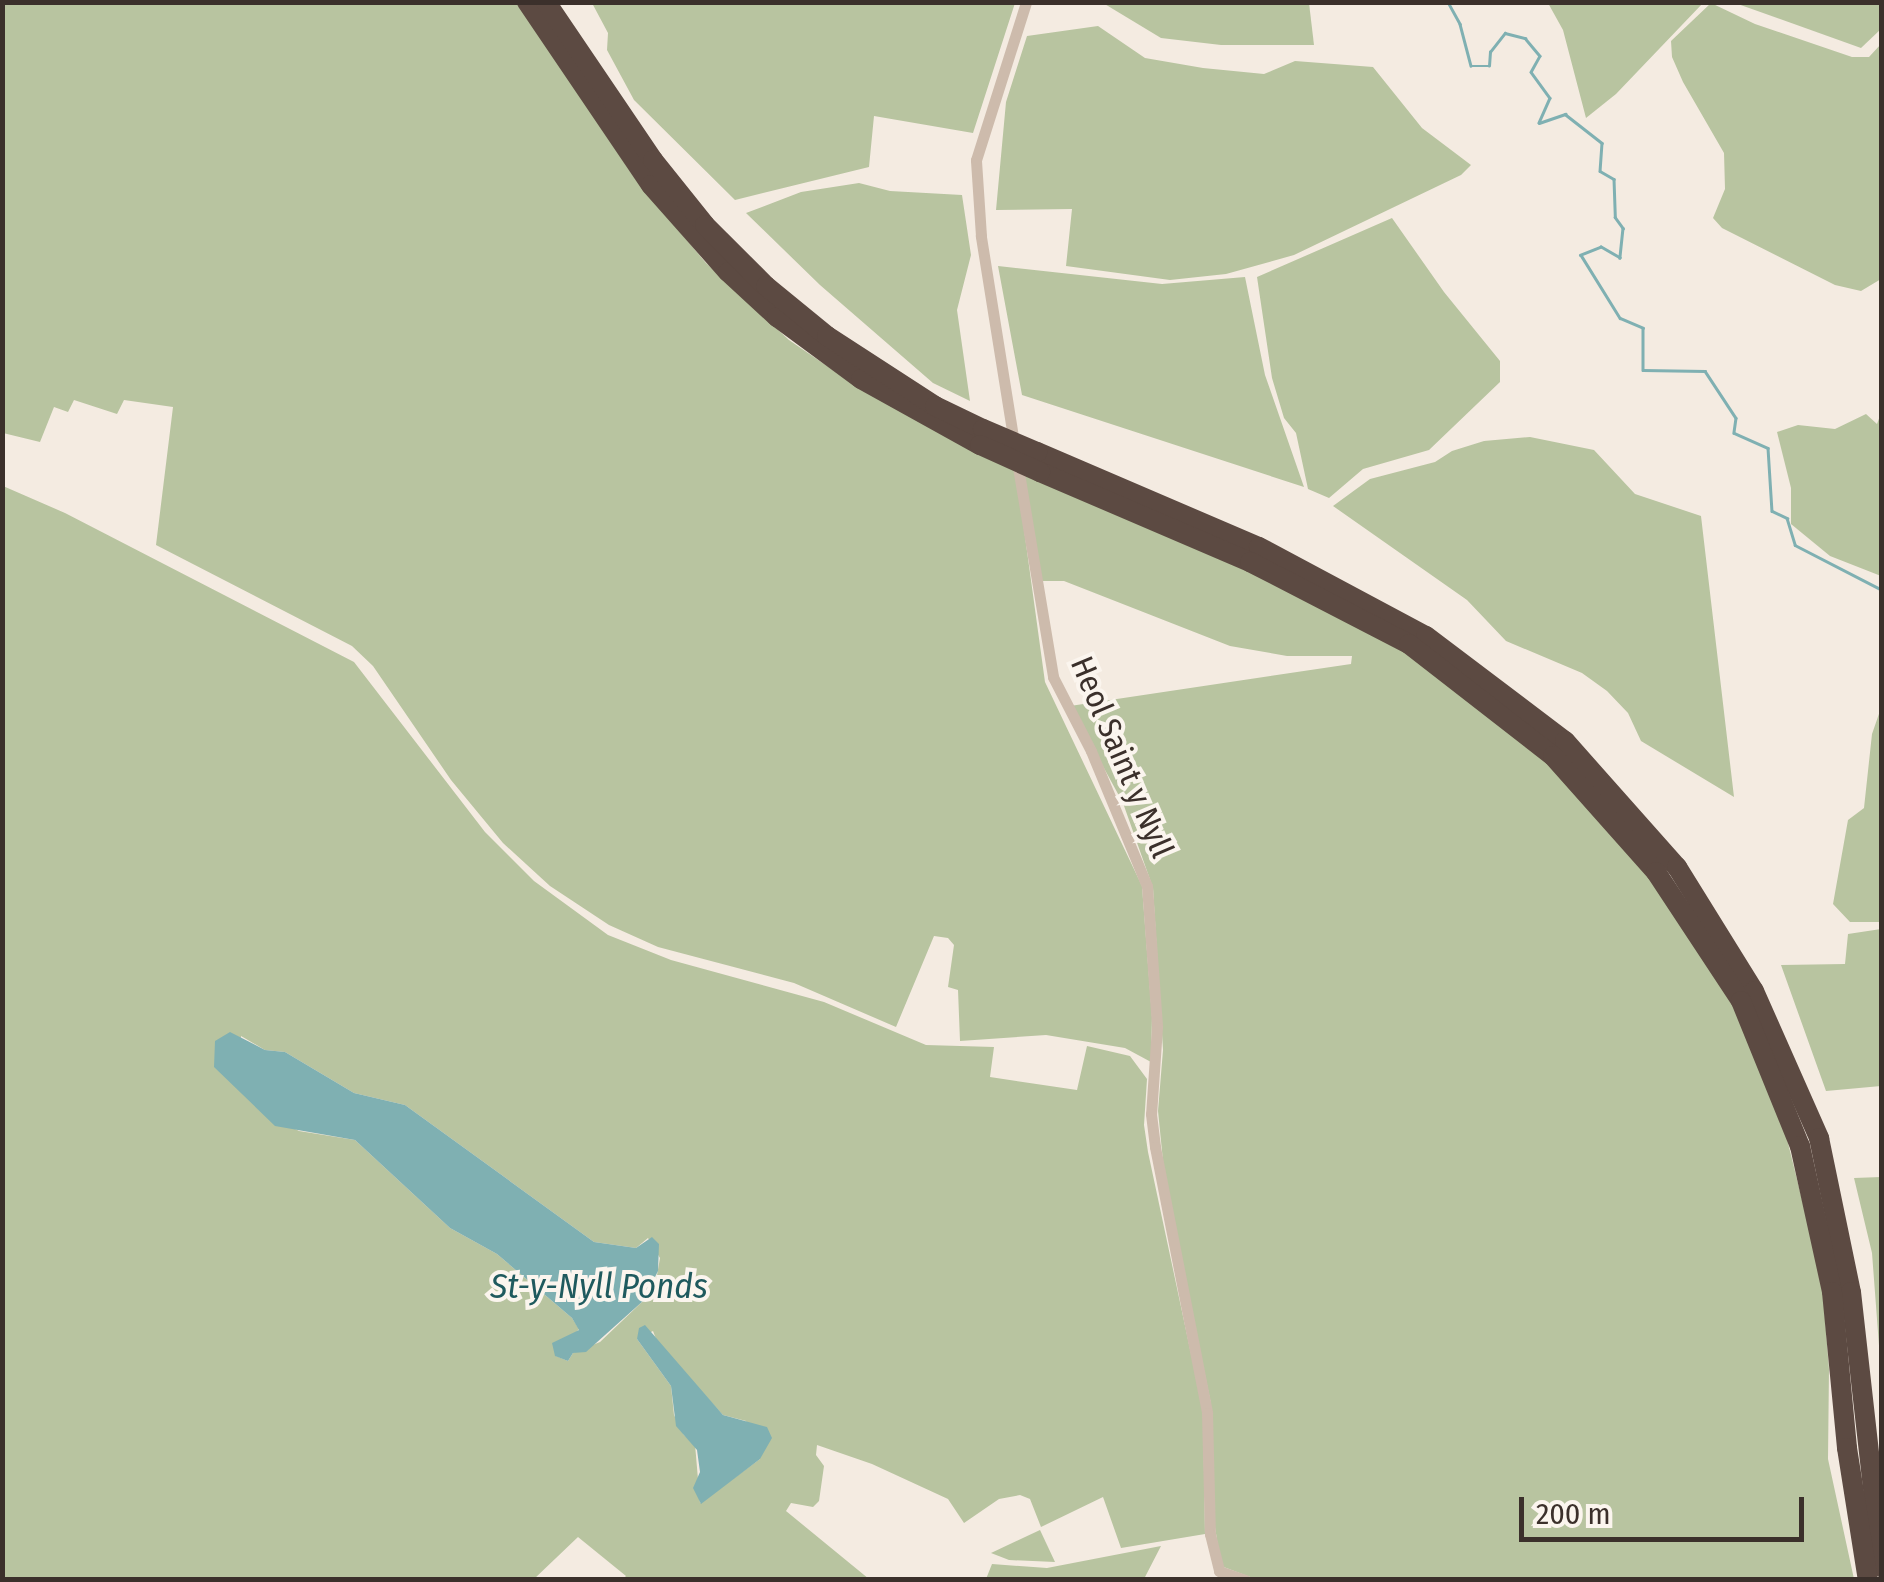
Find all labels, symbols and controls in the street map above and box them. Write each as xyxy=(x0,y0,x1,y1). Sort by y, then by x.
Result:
street label: Heol Saint y Nyll xyxy=(1062,651,1182,863)
water label: St-y-Nyll Ponds xyxy=(490,1265,708,1307)
scale bar xyxy=(1524,1477,1809,1539)
text: 200 m xyxy=(1536,1496,1611,1532)

